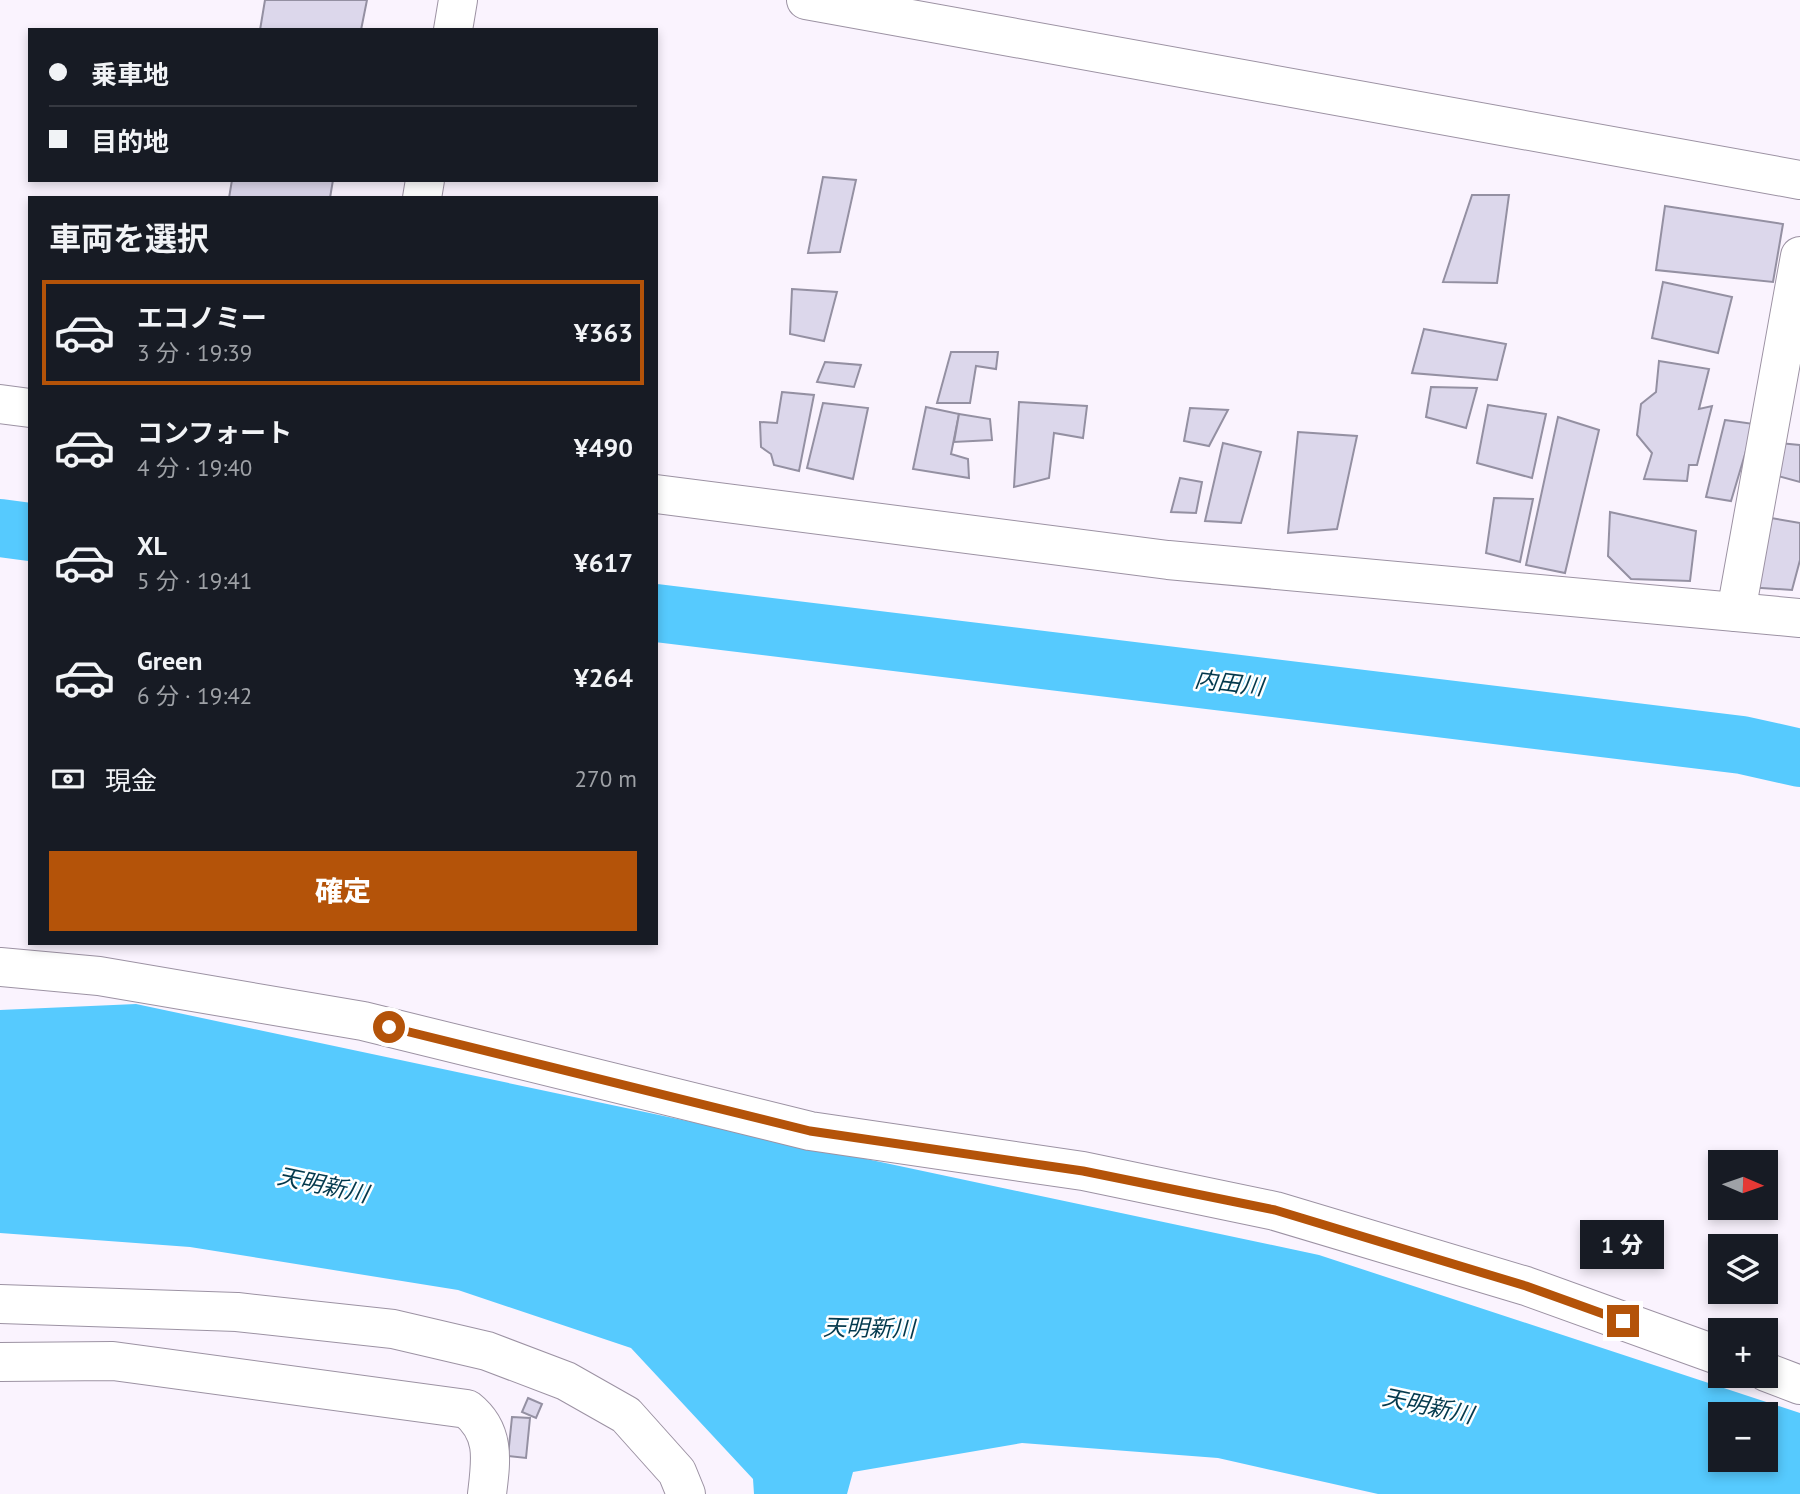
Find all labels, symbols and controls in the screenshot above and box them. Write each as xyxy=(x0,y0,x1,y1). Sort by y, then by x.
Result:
text: 乗車地 xyxy=(91,58,169,91)
text: 目的地 xyxy=(91,125,169,158)
text: 車両を選択 xyxy=(49,217,209,259)
icon: car xyxy=(53,301,116,364)
text: エコノミー xyxy=(137,301,267,334)
text: ¥363 xyxy=(574,316,633,349)
text: 3 分 · 19:39 xyxy=(137,338,252,367)
icon: car xyxy=(53,416,116,479)
text: コンフォート xyxy=(137,416,292,449)
text: ¥490 xyxy=(574,431,633,464)
text: 4 分 · 19:40 xyxy=(137,453,252,482)
text: XL xyxy=(137,529,167,562)
icon: car xyxy=(53,531,116,594)
text: ¥617 xyxy=(574,546,633,579)
text: 5 分 · 19:41 xyxy=(137,566,252,595)
text: Green xyxy=(137,644,202,677)
icon: car xyxy=(53,646,116,709)
text: ¥264 xyxy=(574,661,633,694)
water label: 内田川 xyxy=(1193,664,1268,701)
text: 6 分 · 19:42 xyxy=(137,681,252,710)
icon: cash xyxy=(49,760,87,798)
text: 現金 xyxy=(105,764,157,797)
text: 270 m xyxy=(575,764,637,793)
button: 確定 xyxy=(49,851,637,931)
route start xyxy=(373,1011,405,1043)
north arrow xyxy=(1708,1150,1778,1220)
map controls xyxy=(1708,1150,1778,1472)
water label: 天明新川 xyxy=(275,1161,374,1209)
callout: 1 分 xyxy=(1581,1220,1665,1268)
text: 1 分 xyxy=(1601,1230,1643,1259)
button: layers xyxy=(1708,1234,1778,1304)
route end xyxy=(1607,1305,1639,1337)
water label: 天明新川 xyxy=(823,1312,918,1343)
button: + xyxy=(1708,1318,1778,1388)
water label: 天明新川 xyxy=(1380,1382,1479,1430)
button: − xyxy=(1708,1402,1778,1472)

